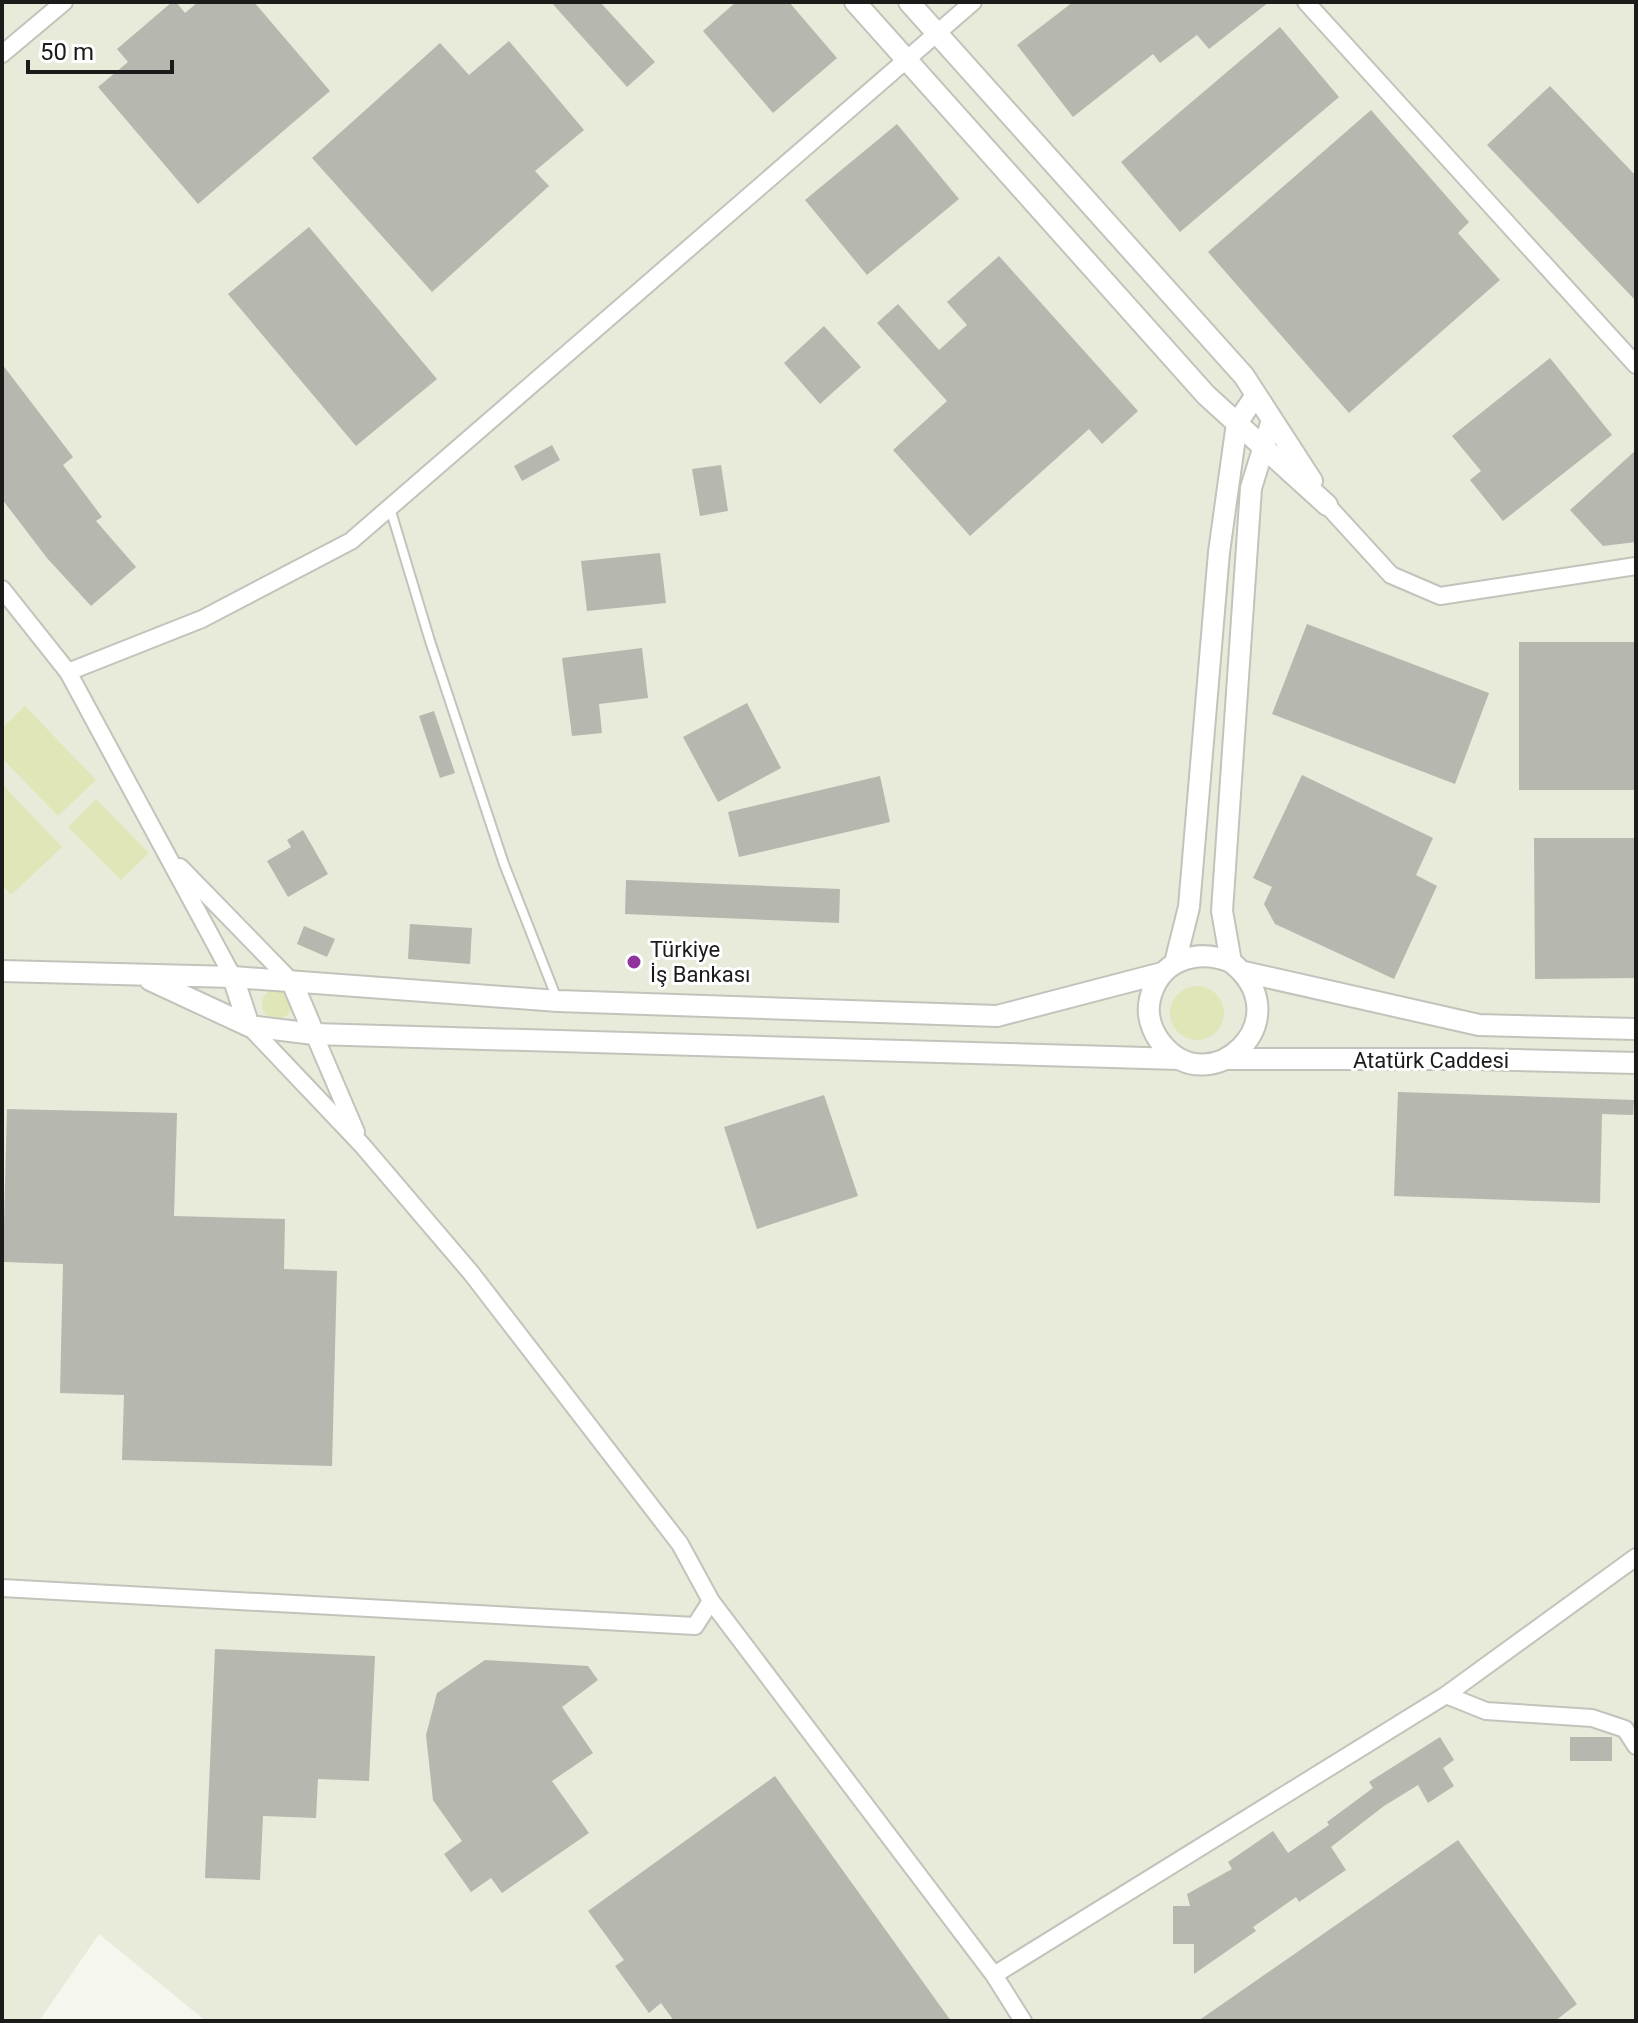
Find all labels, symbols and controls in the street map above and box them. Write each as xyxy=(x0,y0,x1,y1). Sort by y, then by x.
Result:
scale bar xyxy=(28,24,172,74)
text: 50 m xyxy=(40,38,94,66)
place label: Türkiye İş Bankası xyxy=(650,937,751,987)
marker: Türkiye İş Bankası xyxy=(625,953,643,971)
street label: Atatürk Caddesi xyxy=(1353,1048,1509,1073)

